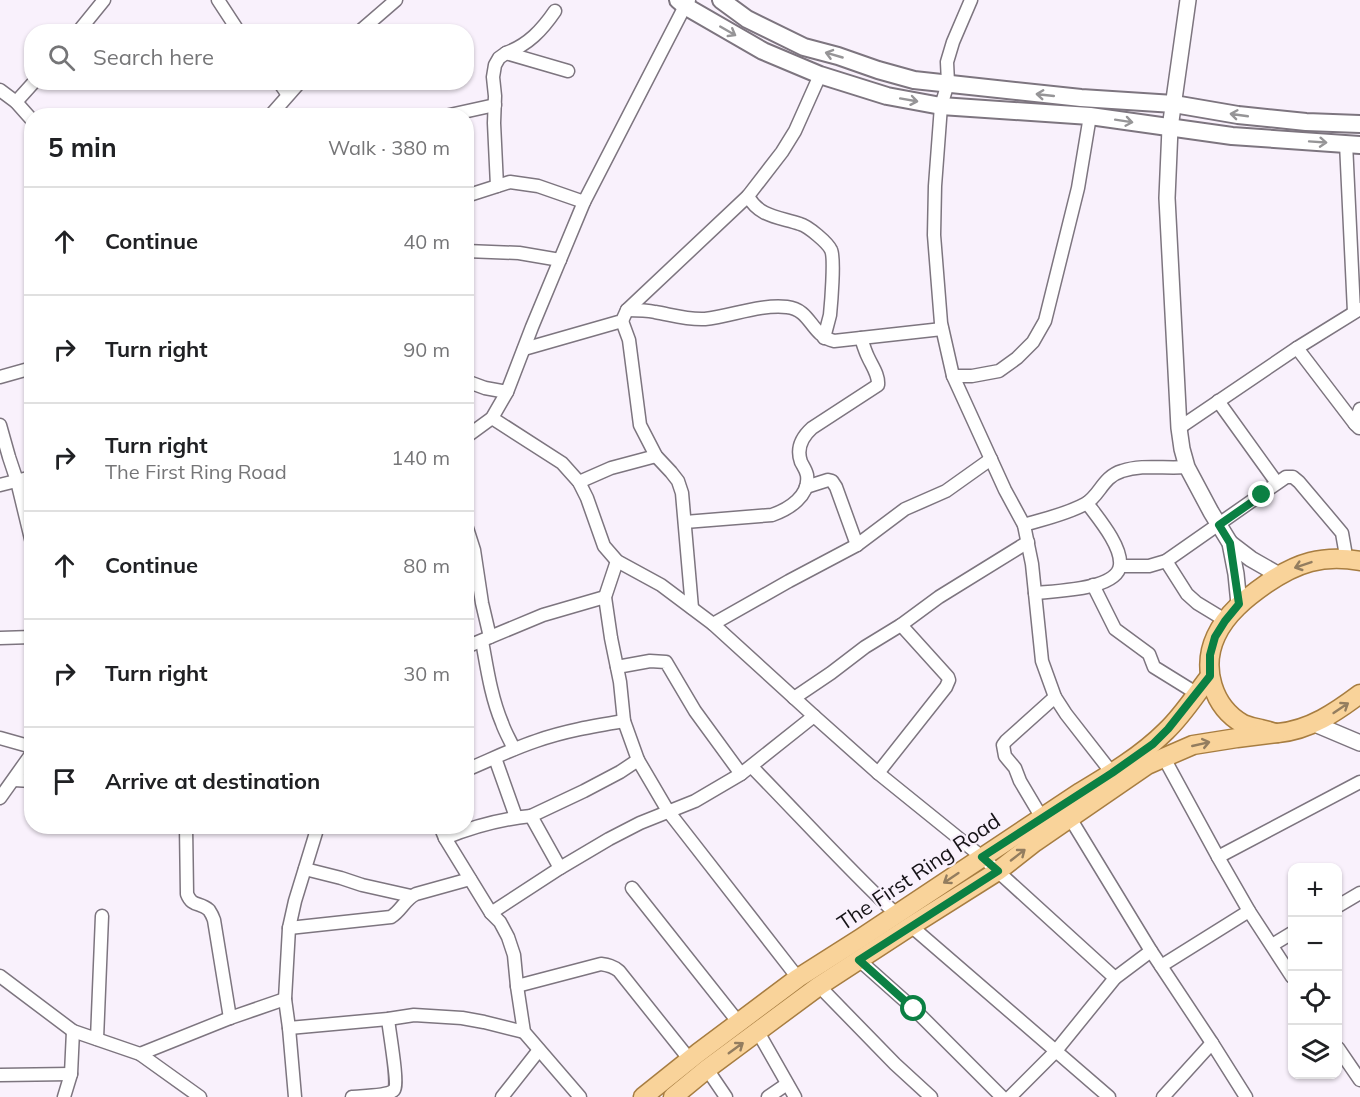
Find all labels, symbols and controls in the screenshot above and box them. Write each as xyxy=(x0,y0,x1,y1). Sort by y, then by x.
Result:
search box xyxy=(24,24,474,90)
one-way arrow xyxy=(719,25,736,37)
icon: search xyxy=(45,41,78,74)
text: Search here xyxy=(93,43,214,71)
one-way arrow xyxy=(825,49,844,60)
one-way arrow xyxy=(1036,89,1056,100)
one-way arrow xyxy=(899,95,918,106)
one-way arrow xyxy=(1230,109,1249,120)
one-way arrow xyxy=(1113,116,1133,127)
text: 5 min xyxy=(48,131,117,164)
text: Walk · 380 m xyxy=(328,135,450,160)
one-way arrow xyxy=(1307,136,1327,147)
icon: ahead xyxy=(48,225,81,258)
text: Continue xyxy=(105,227,198,255)
text: 40 m xyxy=(403,229,450,254)
icon: right xyxy=(48,333,81,366)
text: Turn right xyxy=(105,335,208,363)
text: 90 m xyxy=(403,337,450,362)
text: Turn right xyxy=(105,431,208,459)
icon: right xyxy=(48,441,81,474)
text: 140 m xyxy=(391,445,450,470)
text: The First Ring Road xyxy=(105,459,287,484)
route end xyxy=(1248,481,1274,507)
icon: ahead xyxy=(48,549,81,582)
text: Continue xyxy=(105,551,198,579)
text: 80 m xyxy=(403,553,450,578)
one-way arrow xyxy=(1294,561,1313,572)
icon: right xyxy=(48,657,81,690)
text: Turn right xyxy=(105,659,208,687)
text: 30 m xyxy=(403,661,450,686)
one-way arrow xyxy=(1333,701,1350,714)
one-way arrow xyxy=(1191,738,1211,749)
icon: arrive xyxy=(48,765,81,798)
text: Arrive at destination xyxy=(105,767,320,795)
street label: The First Ring Road xyxy=(832,807,1005,935)
one-way arrow xyxy=(1010,849,1026,862)
map controls xyxy=(1288,863,1342,1079)
button: + xyxy=(1288,863,1342,917)
one-way arrow xyxy=(943,872,960,884)
button: − xyxy=(1288,917,1342,971)
button: locate xyxy=(1288,971,1342,1025)
route start xyxy=(900,995,926,1021)
button: layers xyxy=(1288,1025,1342,1079)
one-way arrow xyxy=(727,1042,743,1054)

